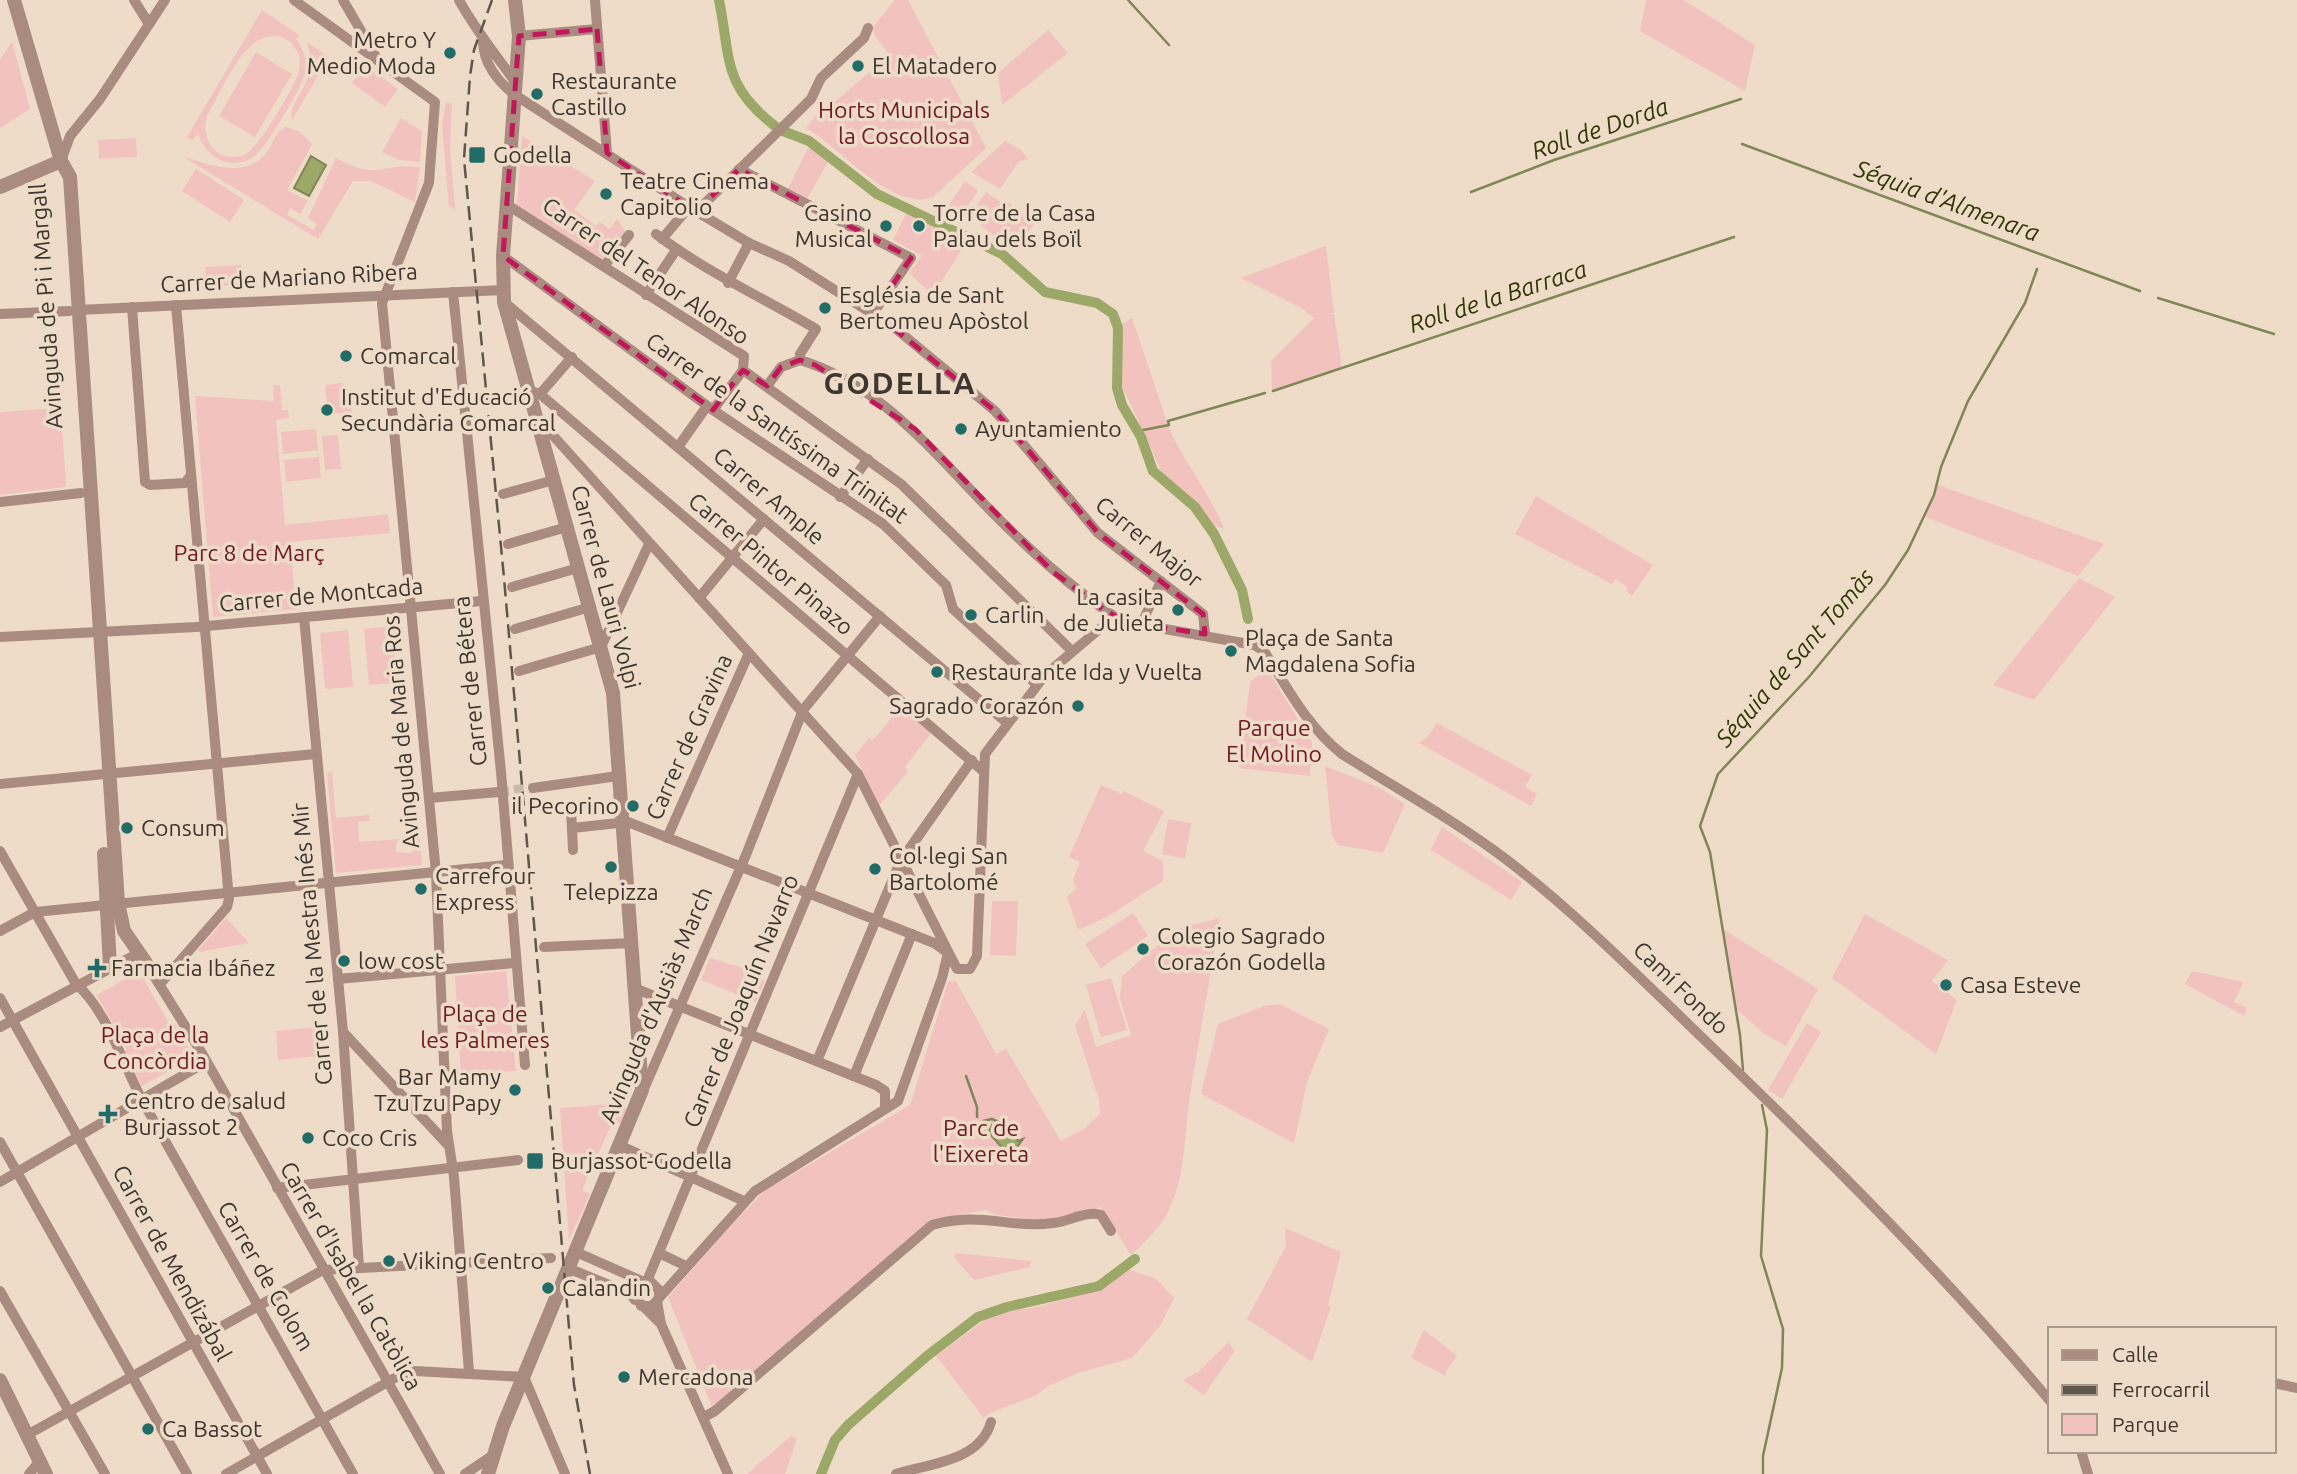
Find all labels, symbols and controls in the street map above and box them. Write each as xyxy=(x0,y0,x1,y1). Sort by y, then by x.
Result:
place label: Metro Y Medio Moda xyxy=(307,27,437,78)
marker: Metro Y Medio Moda xyxy=(442,45,458,61)
place label: El Matadero xyxy=(872,53,997,78)
marker: El Matadero xyxy=(850,58,866,74)
place label: Restaurante Castillo xyxy=(551,68,677,119)
marker: Restaurante Castillo xyxy=(529,86,545,102)
water label: Roll de Dorda xyxy=(1528,93,1672,165)
park label: Horts Municipals la Coscollosa xyxy=(818,97,990,148)
place label: Godella xyxy=(493,142,572,167)
marker: Godella xyxy=(467,145,487,165)
water label: Séquia d'Almenara xyxy=(1850,154,2043,247)
place label: Teatre Cinema Capitolio xyxy=(620,168,769,219)
street label: Avinguda de Pi i Margall xyxy=(24,182,67,430)
marker: Teatre Cinema Capitolio xyxy=(598,186,614,202)
street label: Carrer del Tenor Alonso xyxy=(538,192,754,349)
place label: Casino Musical xyxy=(795,200,872,251)
place label: Torre de la Casa Palau dels Boïl xyxy=(933,200,1096,251)
marker: Casino Musical xyxy=(878,218,894,234)
marker: Torre de la Casa Palau dels Boïl xyxy=(911,218,927,234)
water label: Roll de la Barraca xyxy=(1406,255,1590,338)
street label: Carrer de Mariano Ribera xyxy=(160,258,418,297)
place label: Església de Sant Bertomeu Apòstol xyxy=(839,282,1029,333)
marker: Església de Sant Bertomeu Apòstol xyxy=(817,300,833,316)
street label: Carrer de la Santíssima Trinitat xyxy=(642,327,913,528)
place label: Comarcal xyxy=(360,343,456,368)
marker: Comarcal xyxy=(338,348,354,364)
district label: GODELLA xyxy=(823,366,977,400)
place label: Institut d'Educació Secundària Comarcal xyxy=(341,384,556,435)
marker: Institut d'Educació Secundària Comarcal xyxy=(319,402,335,418)
place label: Ayuntamiento xyxy=(975,416,1122,441)
marker: Ayuntamiento xyxy=(953,421,969,437)
street label: Carrer Ample xyxy=(709,442,830,549)
street label: Carrer de Lauri Volpi xyxy=(567,482,646,692)
street label: Carrer Pintor Pinazo xyxy=(684,487,859,640)
street label: Carrer Major xyxy=(1091,491,1208,592)
park label: Parc 8 de Març xyxy=(174,540,325,565)
water label: Séquia de Sant Tomàs xyxy=(1709,563,1879,753)
street label: Carrer de Montcada xyxy=(218,573,424,616)
place label: La casita de Julieta xyxy=(1063,584,1164,635)
street label: Carrer de Bétera xyxy=(448,595,491,767)
place label: Carlin xyxy=(985,602,1044,627)
marker: La casita de Julieta xyxy=(1170,602,1186,618)
marker: Carlin xyxy=(963,607,979,623)
street label: Avinguda de Maria Ros xyxy=(378,614,423,850)
place label: Plaça de Santa Magdalena Sofia xyxy=(1245,625,1416,676)
marker: Plaça de Santa Magdalena Sofia xyxy=(1223,643,1239,659)
street label: Carrer de Gravina xyxy=(641,650,736,824)
place label: Restaurante Ida y Vuelta xyxy=(951,659,1202,684)
marker: Restaurante Ida y Vuelta xyxy=(929,664,945,680)
place label: Sagrado Corazón xyxy=(889,693,1064,718)
marker: Sagrado Corazón xyxy=(1070,698,1086,714)
park label: Parque El Molino xyxy=(1226,715,1322,766)
place label: il Pecorino xyxy=(511,793,619,818)
marker: il Pecorino xyxy=(625,798,641,814)
street label: Carrer de la Mestra Inés Mir xyxy=(287,802,336,1086)
place label: Consum xyxy=(141,815,225,840)
marker: Consum xyxy=(119,820,135,836)
place label: Col·legi San Bartolomé xyxy=(889,843,1008,894)
marker: Telepizza xyxy=(603,859,619,875)
marker: Col·legi San Bartolomé xyxy=(867,861,883,877)
place label: Carrefour Express xyxy=(435,863,535,914)
street label: Carrer de Joaquín Navarro xyxy=(678,871,803,1131)
place label: Telepizza xyxy=(563,879,659,904)
marker: Carrefour Express xyxy=(413,881,429,897)
street label: Avinguda d'Ausiàs March xyxy=(594,883,717,1127)
place label: Colegio Sagrado Corazón Godella xyxy=(1157,923,1326,974)
street label: Camí Fondo xyxy=(1629,936,1734,1039)
marker: Colegio Sagrado Corazón Godella xyxy=(1135,941,1151,957)
place label: low cost xyxy=(358,948,444,973)
marker: low cost xyxy=(336,953,352,969)
place label: Farmacia Ibáñez xyxy=(111,955,275,980)
marker: Farmacia Ibáñez xyxy=(89,960,105,976)
place label: Casa Esteve xyxy=(1960,972,2081,997)
marker: Casa Esteve xyxy=(1938,977,1954,993)
park label: Plaça de les Palmeres xyxy=(420,1001,550,1052)
park label: Plaça de la Concòrdia xyxy=(101,1022,209,1073)
place label: Bar Mamy TzuTzu Papy xyxy=(374,1064,501,1115)
marker: Bar Mamy TzuTzu Papy xyxy=(507,1082,523,1098)
place label: Centro de salud Burjassot 2 xyxy=(124,1088,286,1139)
marker: Centro de salud Burjassot 2 xyxy=(98,1104,118,1124)
park label: Parc de l'Eixereta xyxy=(933,1115,1029,1166)
place label: Coco Cris xyxy=(322,1125,417,1150)
marker: Coco Cris xyxy=(300,1130,316,1146)
place label: Burjassot-Godella xyxy=(551,1148,732,1173)
marker: Burjassot-Godella xyxy=(525,1151,545,1171)
street label: Carrer d'Isabel la Catòlica xyxy=(276,1157,427,1394)
street label: Carrer de Mendizábal xyxy=(108,1160,237,1365)
street label: Carrer de Colom xyxy=(214,1197,319,1355)
place label: Viking Centro xyxy=(403,1248,544,1273)
marker: Viking Centro xyxy=(381,1253,397,1269)
place label: Calandin xyxy=(562,1275,651,1300)
marker: Calandin xyxy=(540,1280,556,1296)
legend xyxy=(2048,1327,2276,1453)
text: Calle xyxy=(2112,1342,2158,1366)
place label: Mercadona xyxy=(638,1364,754,1389)
marker: Mercadona xyxy=(616,1369,632,1385)
text: Ferrocarril xyxy=(2112,1377,2210,1401)
text: Parque xyxy=(2112,1412,2179,1436)
place label: Ca Bassot xyxy=(162,1416,262,1441)
marker: Ca Bassot xyxy=(140,1421,156,1437)

